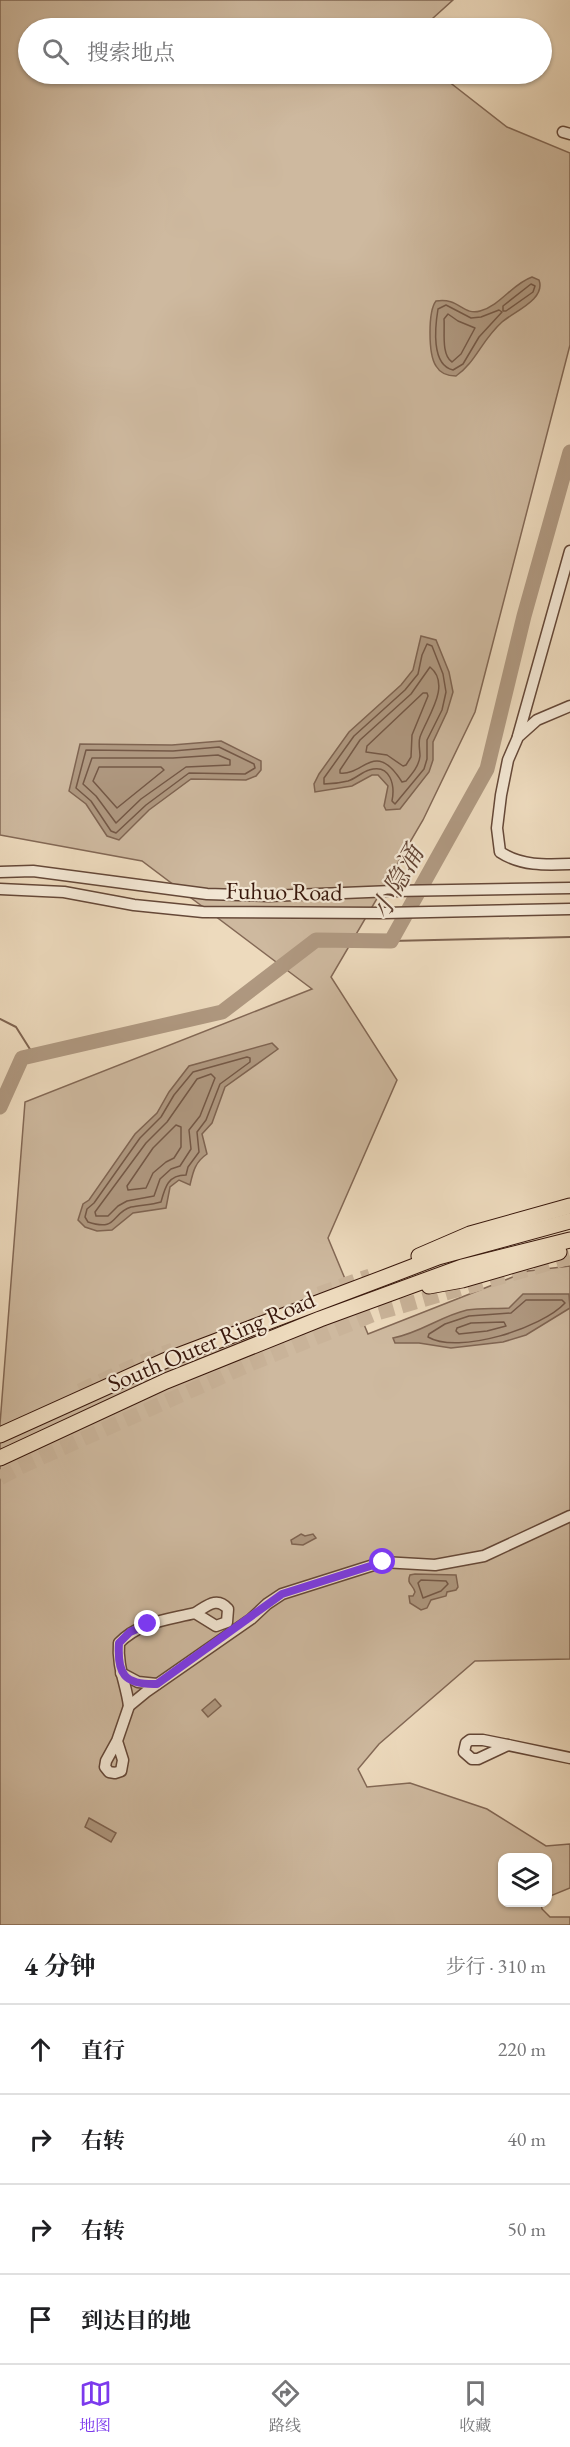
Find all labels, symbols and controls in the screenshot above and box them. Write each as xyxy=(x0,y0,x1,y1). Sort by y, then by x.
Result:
search box xyxy=(18,18,552,84)
icon: search xyxy=(39,35,72,68)
text: 搜索地点 xyxy=(87,38,175,67)
water label: 小隐涌 xyxy=(363,837,432,924)
street label: Fuhuo Road xyxy=(225,874,344,908)
street label: South Outer Ring Road xyxy=(103,1283,320,1399)
route start xyxy=(369,1548,395,1574)
route end xyxy=(134,1610,160,1636)
map controls xyxy=(498,1853,552,1907)
button: layers xyxy=(498,1853,552,1907)
text: 4 分钟 xyxy=(24,1949,96,1983)
text: 步行 · 310 m xyxy=(446,1953,546,1979)
icon: ahead xyxy=(24,2033,57,2066)
text: 直行 xyxy=(81,2036,125,2065)
text: 220 m xyxy=(498,2036,546,2062)
icon: right xyxy=(24,2123,57,2156)
text: 右转 xyxy=(81,2126,125,2155)
text: 40 m xyxy=(507,2126,546,2152)
icon: right xyxy=(24,2213,57,2246)
text: 右转 xyxy=(81,2216,125,2245)
text: 50 m xyxy=(507,2216,546,2242)
icon: arrive xyxy=(24,2303,57,2336)
text: 到达目的地 xyxy=(81,2306,191,2335)
tab: 地图 xyxy=(79,2377,112,2436)
tab: 路线 xyxy=(269,2377,302,2436)
tab: 收藏 xyxy=(459,2377,492,2436)

